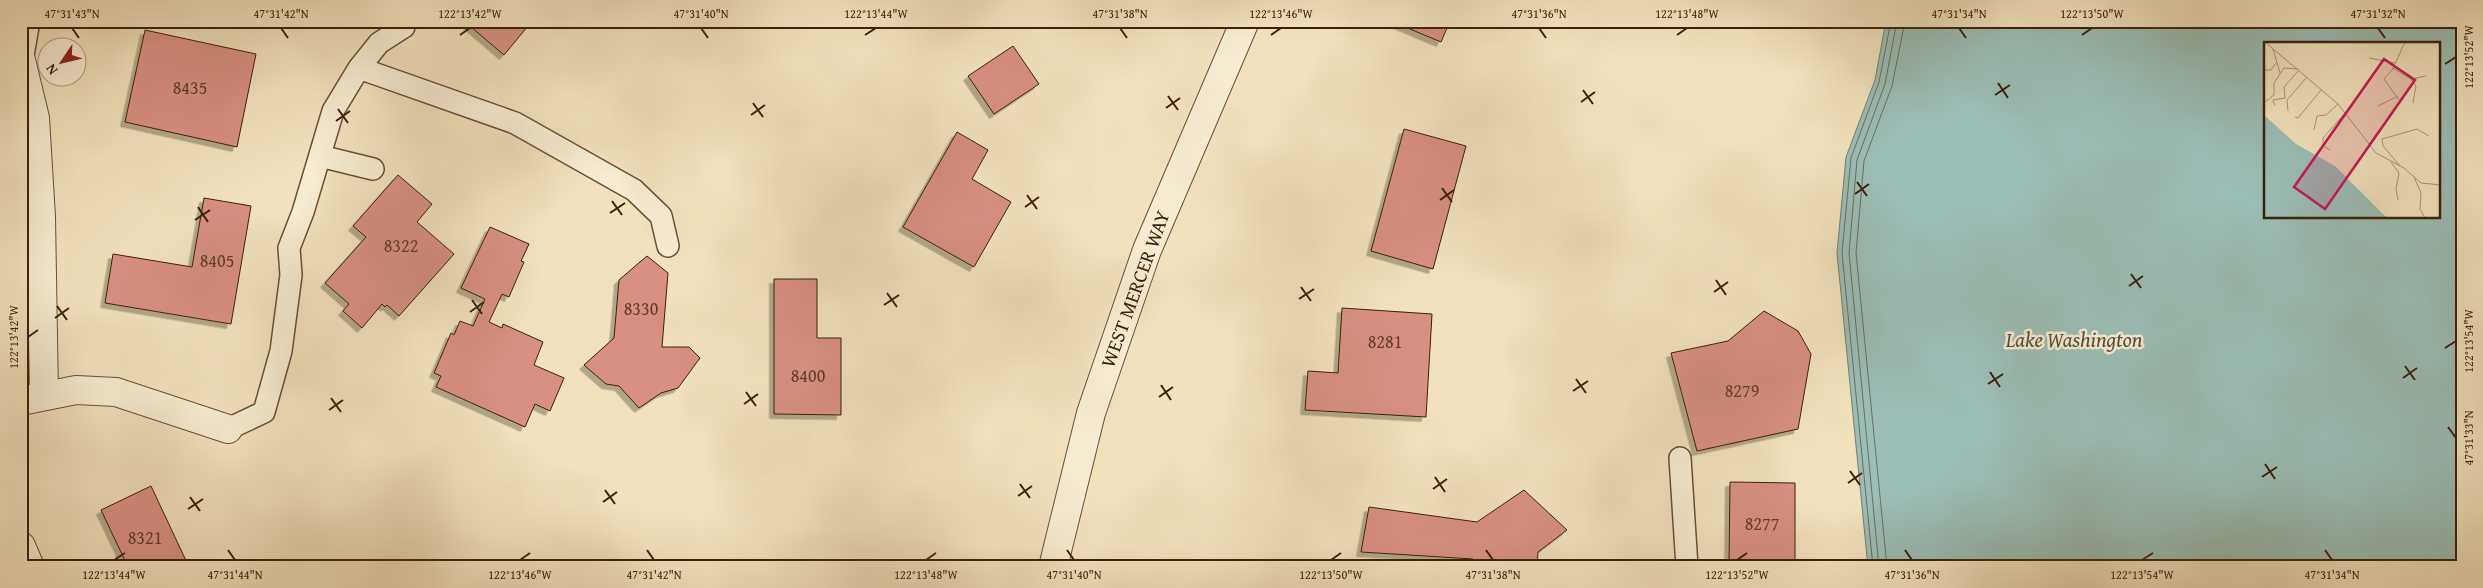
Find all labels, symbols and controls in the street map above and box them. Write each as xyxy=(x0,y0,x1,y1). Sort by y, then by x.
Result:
text: 47°31'43"N xyxy=(44,5,100,22)
text: 47°31'42"N xyxy=(253,5,309,22)
text: 122°13'42"W xyxy=(438,5,502,22)
text: 47°31'40"N xyxy=(673,5,729,22)
text: 122°13'44"W xyxy=(844,5,908,22)
text: 47°31'38"N xyxy=(1092,5,1148,22)
text: 122°13'46"W xyxy=(1249,5,1313,22)
text: 47°31'36"N xyxy=(1511,5,1567,22)
text: 122°13'48"W xyxy=(1655,5,1719,22)
text: 47°31'34"N xyxy=(1931,5,1987,22)
text: 122°13'50"W xyxy=(2060,5,2124,22)
text: 47°31'32"N xyxy=(2350,5,2406,22)
text: 122°13'52"W xyxy=(2460,25,2477,89)
north arrow xyxy=(38,38,88,88)
inset map xyxy=(2264,42,2440,219)
text: N xyxy=(40,59,62,79)
house number: 8435 xyxy=(173,74,207,101)
street label: WEST MERCER WAY xyxy=(1093,206,1176,371)
house number: 8322 xyxy=(384,232,418,259)
house number: 8405 xyxy=(200,247,234,274)
house number: 8330 xyxy=(624,295,659,322)
text: 122°13'42"W xyxy=(5,305,22,369)
text: 122°13'54"W xyxy=(2460,309,2477,373)
water label: Lake Washington xyxy=(2005,324,2143,355)
house number: 8281 xyxy=(1368,328,1402,355)
house number: 8400 xyxy=(791,362,826,389)
house number: 8279 xyxy=(1725,377,1759,404)
text: 47°31'33"N xyxy=(2460,410,2477,466)
house number: 8277 xyxy=(1745,510,1779,537)
house number: 8321 xyxy=(128,524,162,551)
text: 122°13'44"W xyxy=(82,566,146,583)
text: 47°31'44"N xyxy=(207,566,263,583)
text: 122°13'46"W xyxy=(488,566,552,583)
text: 47°31'42"N xyxy=(626,566,682,583)
text: 122°13'48"W xyxy=(894,566,958,583)
text: 47°31'40"N xyxy=(1046,566,1102,583)
text: 122°13'50"W xyxy=(1299,566,1363,583)
text: 47°31'38"N xyxy=(1465,566,1521,583)
text: 122°13'52"W xyxy=(1705,566,1769,583)
text: 47°31'36"N xyxy=(1884,566,1940,583)
text: 122°13'54"W xyxy=(2110,566,2174,583)
text: 47°31'34"N xyxy=(2304,566,2360,583)

